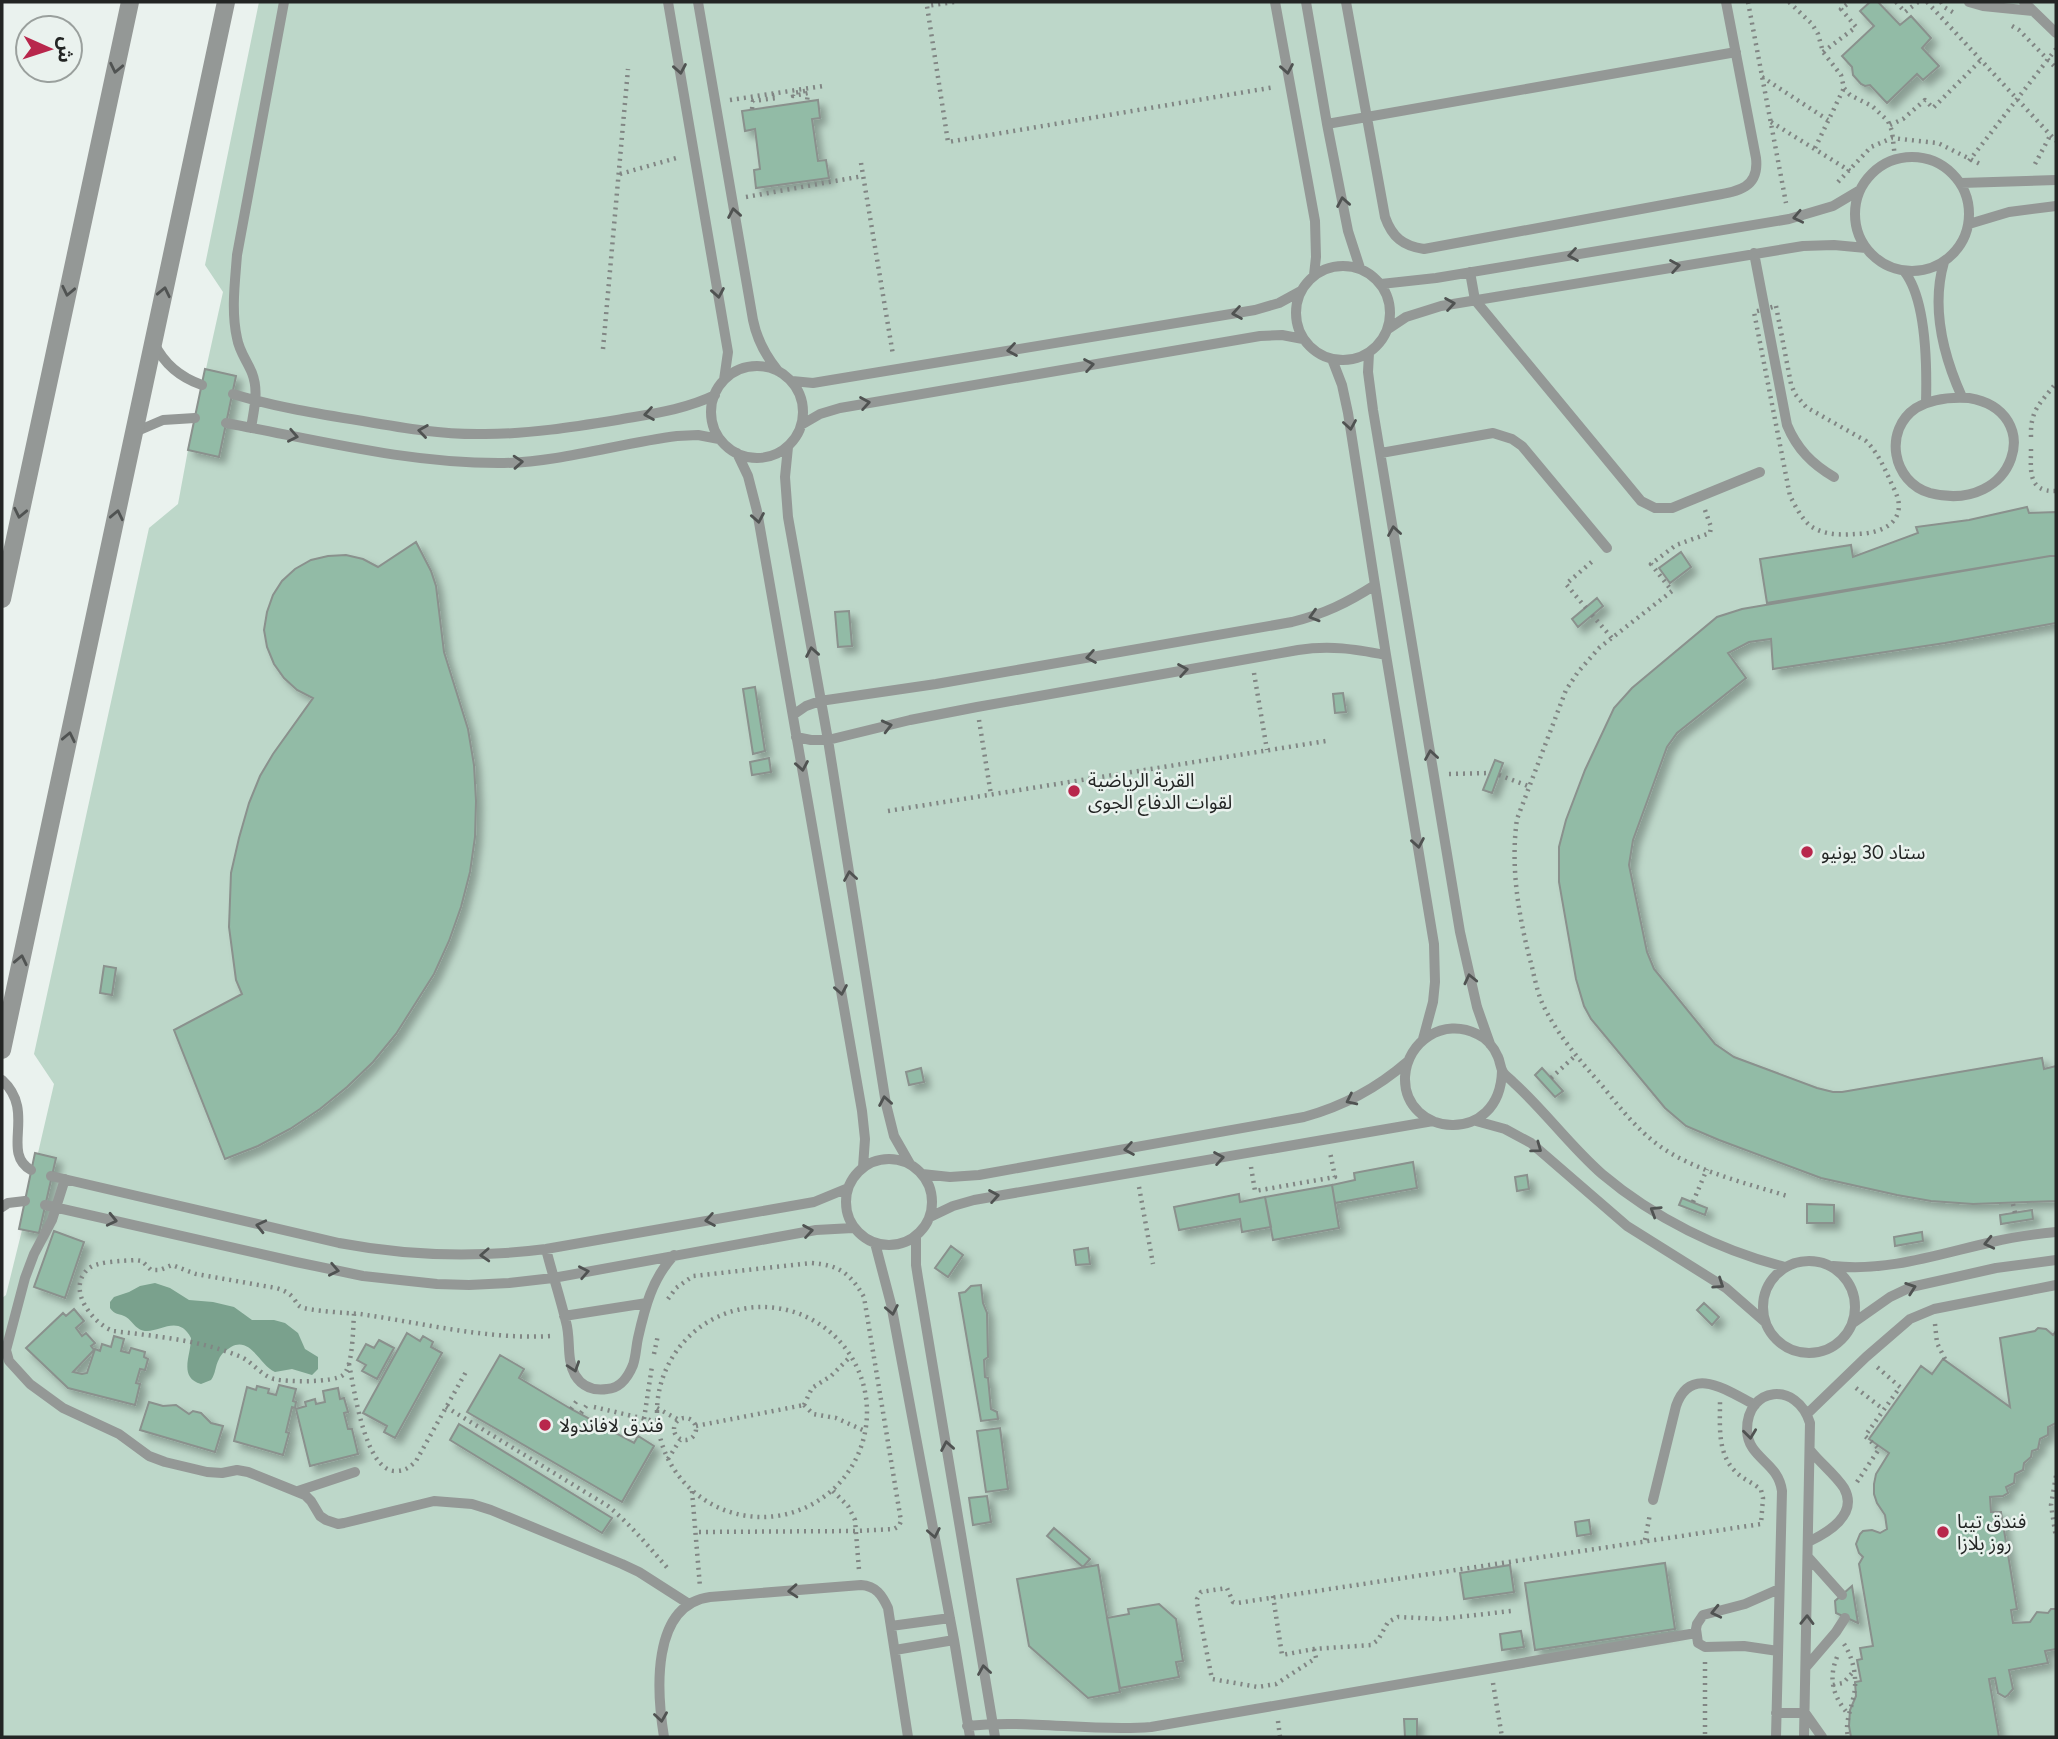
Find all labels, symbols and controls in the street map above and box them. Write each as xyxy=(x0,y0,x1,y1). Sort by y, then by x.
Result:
north arrow xyxy=(14,14,84,84)
text: ش xyxy=(53,36,78,63)
one-way arrow xyxy=(109,62,124,74)
one-way arrow xyxy=(672,63,687,75)
one-way arrow xyxy=(1279,63,1294,75)
one-way arrow xyxy=(1336,197,1351,208)
one-way arrow xyxy=(727,207,742,219)
one-way arrow xyxy=(1792,209,1804,224)
one-way arrow xyxy=(1567,247,1579,262)
one-way arrow xyxy=(1669,259,1681,274)
one-way arrow xyxy=(62,285,76,297)
one-way arrow xyxy=(155,286,170,298)
one-way arrow xyxy=(710,287,725,299)
one-way arrow xyxy=(1444,297,1456,312)
one-way arrow xyxy=(1231,305,1243,320)
one-way arrow xyxy=(1006,342,1018,357)
one-way arrow xyxy=(1084,358,1095,373)
one-way arrow xyxy=(859,397,871,412)
one-way arrow xyxy=(643,406,655,421)
one-way arrow xyxy=(1342,419,1357,431)
one-way arrow xyxy=(418,423,429,438)
one-way arrow xyxy=(287,428,299,443)
one-way arrow xyxy=(513,455,524,470)
one-way arrow xyxy=(14,507,29,519)
one-way arrow xyxy=(108,509,123,521)
one-way arrow xyxy=(750,512,765,524)
one-way arrow xyxy=(1387,525,1402,537)
one-way arrow xyxy=(1309,608,1321,622)
one-way arrow xyxy=(805,646,820,658)
one-way arrow xyxy=(1085,649,1097,664)
one-way arrow xyxy=(1177,663,1189,678)
one-way arrow xyxy=(881,720,893,734)
one-way arrow xyxy=(60,731,75,743)
one-way arrow xyxy=(1424,749,1439,761)
one-way arrow xyxy=(793,760,808,772)
place label: القرية الرياضية لقوات الدفاع الجوى xyxy=(1088,769,1232,816)
marker: القرية الرياضية لقوات الدفاع الجوى xyxy=(1066,783,1082,799)
one-way arrow xyxy=(1410,837,1425,849)
place label: ستاد 30 يونيو xyxy=(1821,841,1925,864)
marker: ستاد 30 يونيو xyxy=(1799,844,1815,860)
one-way arrow xyxy=(842,870,857,882)
one-way arrow xyxy=(13,954,28,966)
one-way arrow xyxy=(1464,973,1478,985)
one-way arrow xyxy=(833,985,848,996)
one-way arrow xyxy=(1346,1092,1358,1106)
one-way arrow xyxy=(878,1095,893,1107)
one-way arrow xyxy=(1123,1140,1135,1155)
one-way arrow xyxy=(1529,1140,1542,1153)
one-way arrow xyxy=(1213,1151,1225,1166)
one-way arrow xyxy=(988,1189,1000,1204)
one-way arrow xyxy=(1650,1207,1663,1220)
one-way arrow xyxy=(106,1212,118,1226)
one-way arrow xyxy=(704,1212,716,1227)
one-way arrow xyxy=(255,1219,267,1234)
one-way arrow xyxy=(802,1224,814,1239)
one-way arrow xyxy=(1983,1234,1995,1249)
one-way arrow xyxy=(480,1247,491,1262)
one-way arrow xyxy=(328,1262,340,1277)
one-way arrow xyxy=(578,1265,590,1280)
one-way arrow xyxy=(1711,1276,1724,1288)
one-way arrow xyxy=(1905,1282,1917,1297)
one-way arrow xyxy=(883,1304,898,1316)
one-way arrow xyxy=(566,1361,580,1373)
place label: فندق لافاندولا xyxy=(559,1414,663,1437)
marker: فندق لافاندولا xyxy=(537,1417,553,1433)
one-way arrow xyxy=(1742,1428,1757,1440)
one-way arrow xyxy=(940,1440,955,1451)
place label: فندق تيبا روز بلازا xyxy=(1957,1510,2026,1555)
marker: فندق تيبا روز بلازا xyxy=(1935,1524,1951,1540)
one-way arrow xyxy=(925,1527,940,1539)
one-way arrow xyxy=(787,1583,798,1598)
one-way arrow xyxy=(1710,1604,1722,1618)
one-way arrow xyxy=(1799,1614,1814,1625)
one-way arrow xyxy=(977,1664,992,1676)
one-way arrow xyxy=(653,1712,668,1723)

